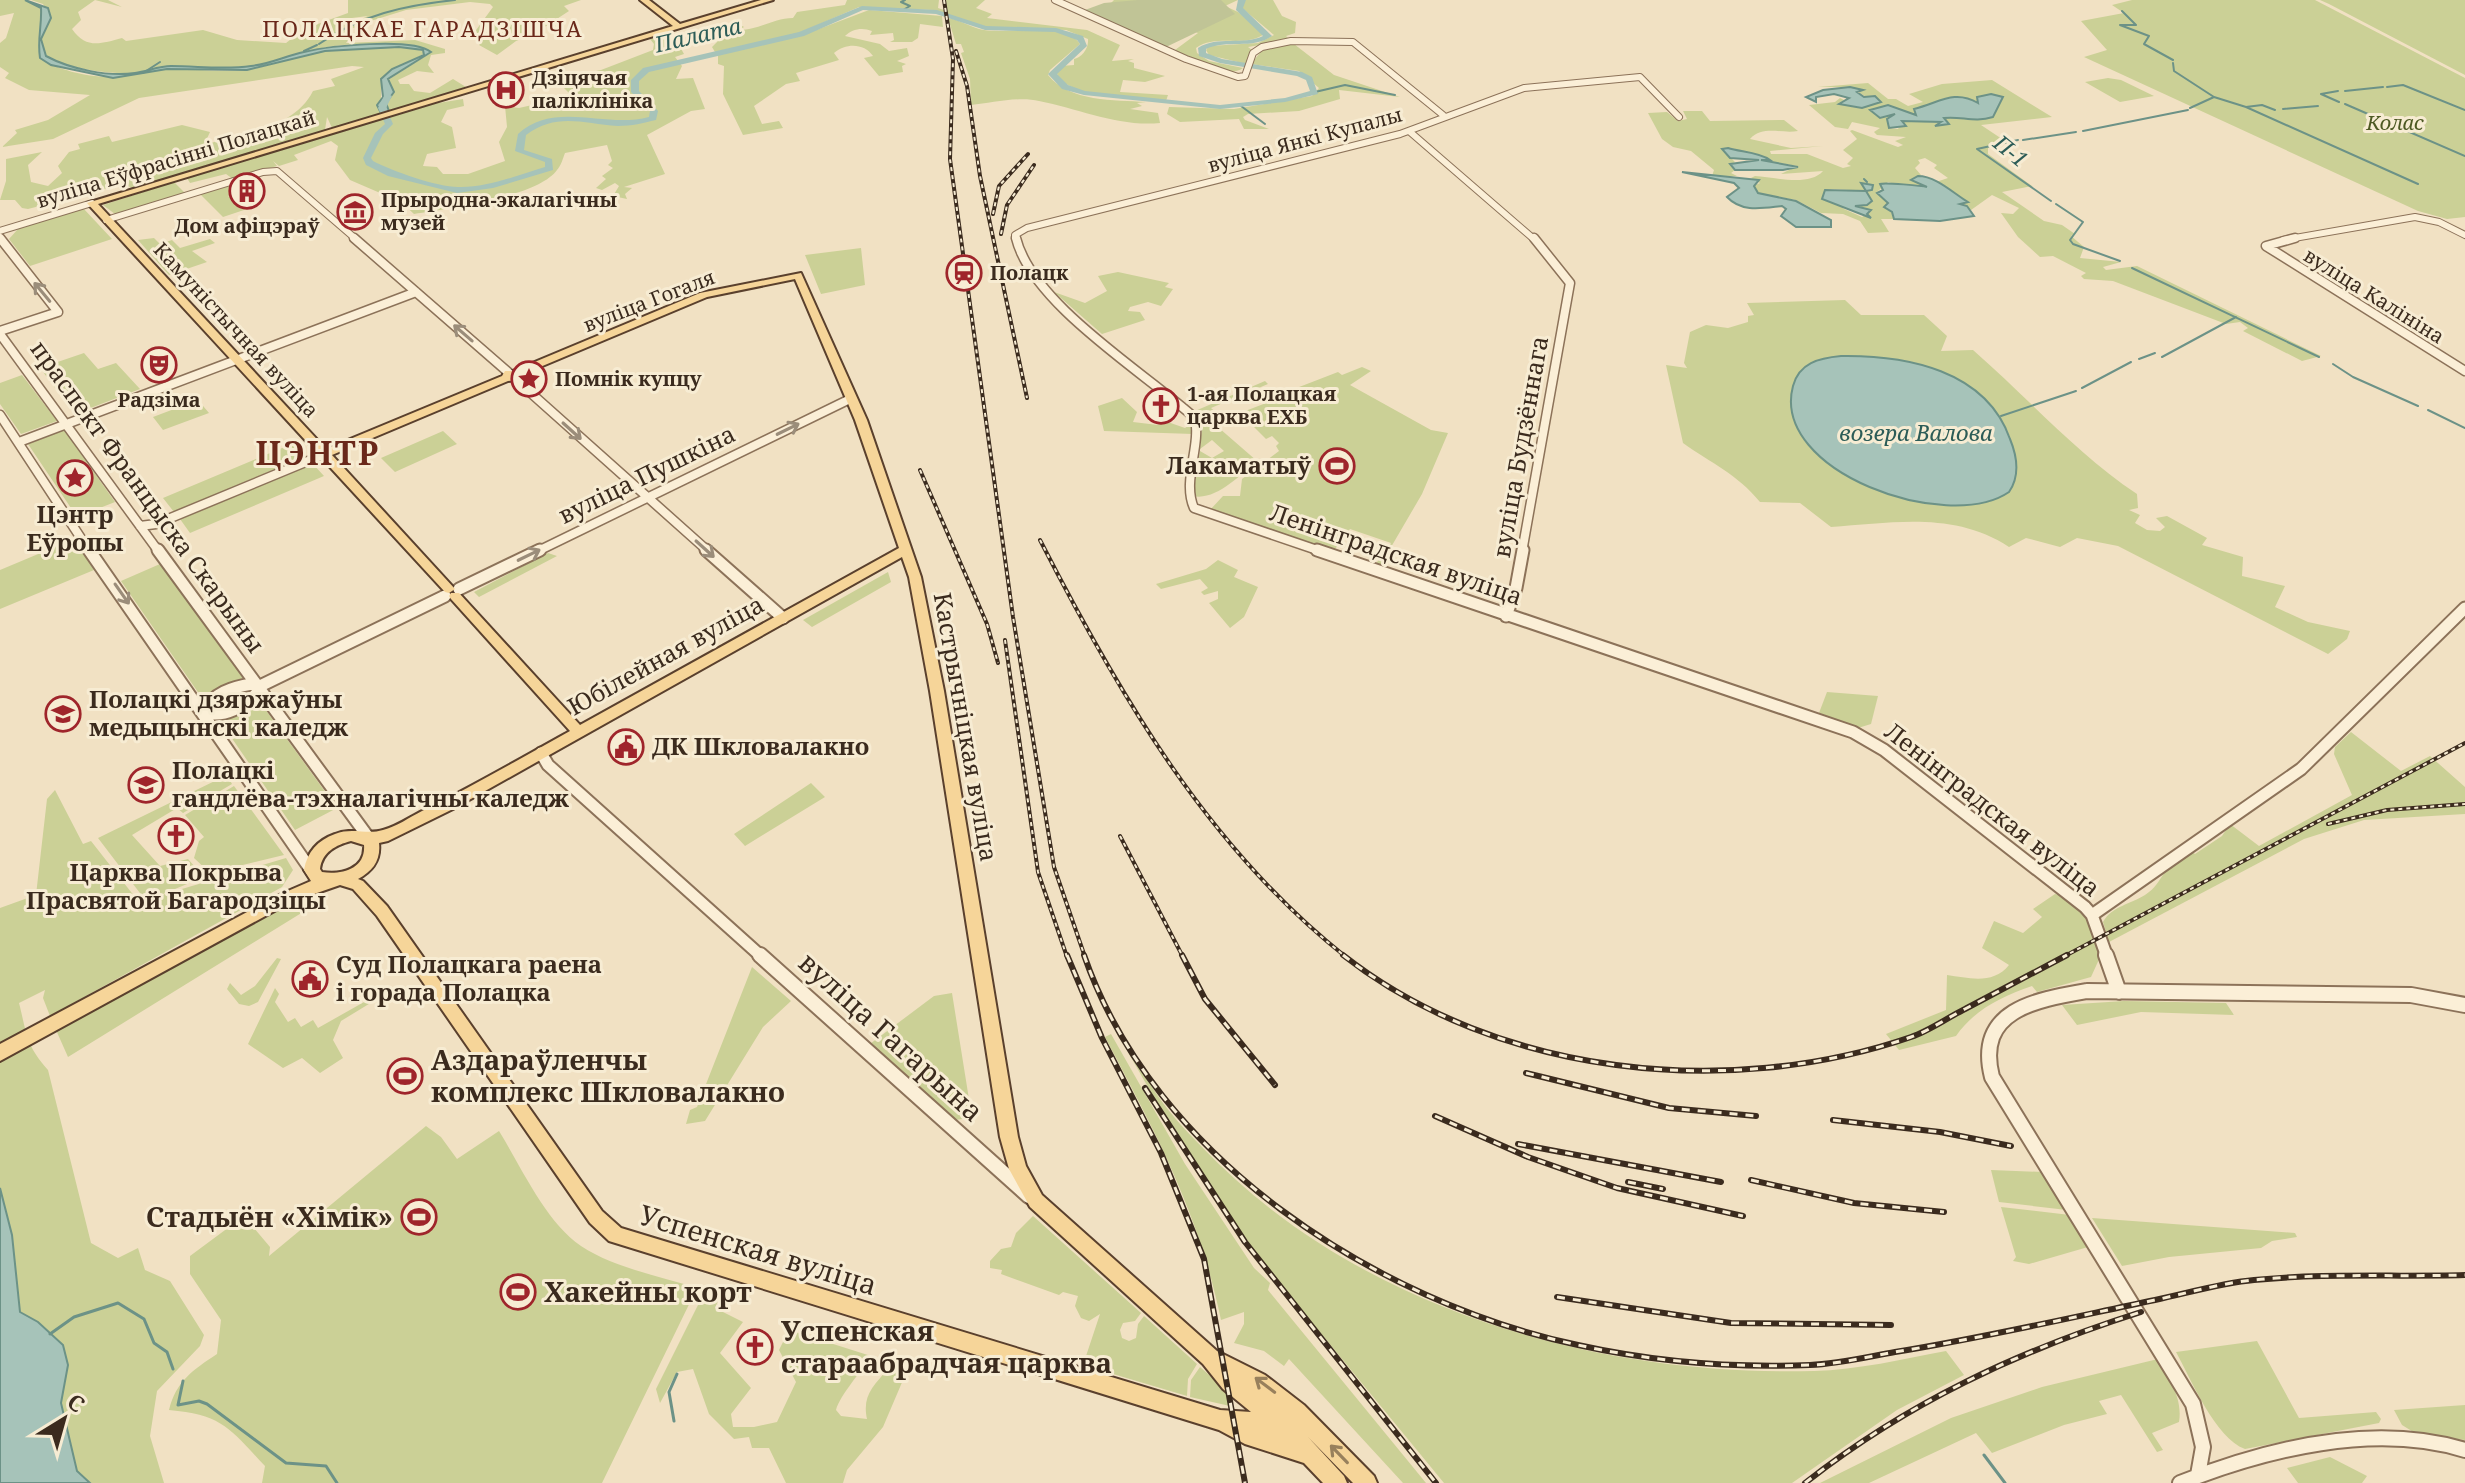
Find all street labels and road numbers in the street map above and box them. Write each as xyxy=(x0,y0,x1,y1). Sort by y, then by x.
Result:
street label: вуліца Янкі Купалы xyxy=(1204,101,1405,179)
street label: вуліца Еўфрасінні Полацкай xyxy=(33,103,319,214)
street label: Камуністычная вуліца xyxy=(148,236,325,423)
street label: вуліца Калініна xyxy=(2299,241,2450,350)
street label: вуліца Гогаля xyxy=(579,263,718,338)
street label: праспект Францыска Скарыны xyxy=(24,333,273,659)
street label: вуліца Будзённага xyxy=(1484,333,1555,560)
street label: вуліца Пушкіна xyxy=(552,416,740,531)
street label: Ленінградская вуліца xyxy=(1266,495,1527,612)
street label: Юбілейная вуліца xyxy=(561,587,769,722)
street label: Кастрычніцкая вуліца xyxy=(927,590,1006,864)
street label: Ленінградская вуліца xyxy=(1878,714,2108,903)
street label: вуліца Гагарына xyxy=(791,943,992,1129)
street label: Успенская вуліца xyxy=(635,1195,882,1303)

